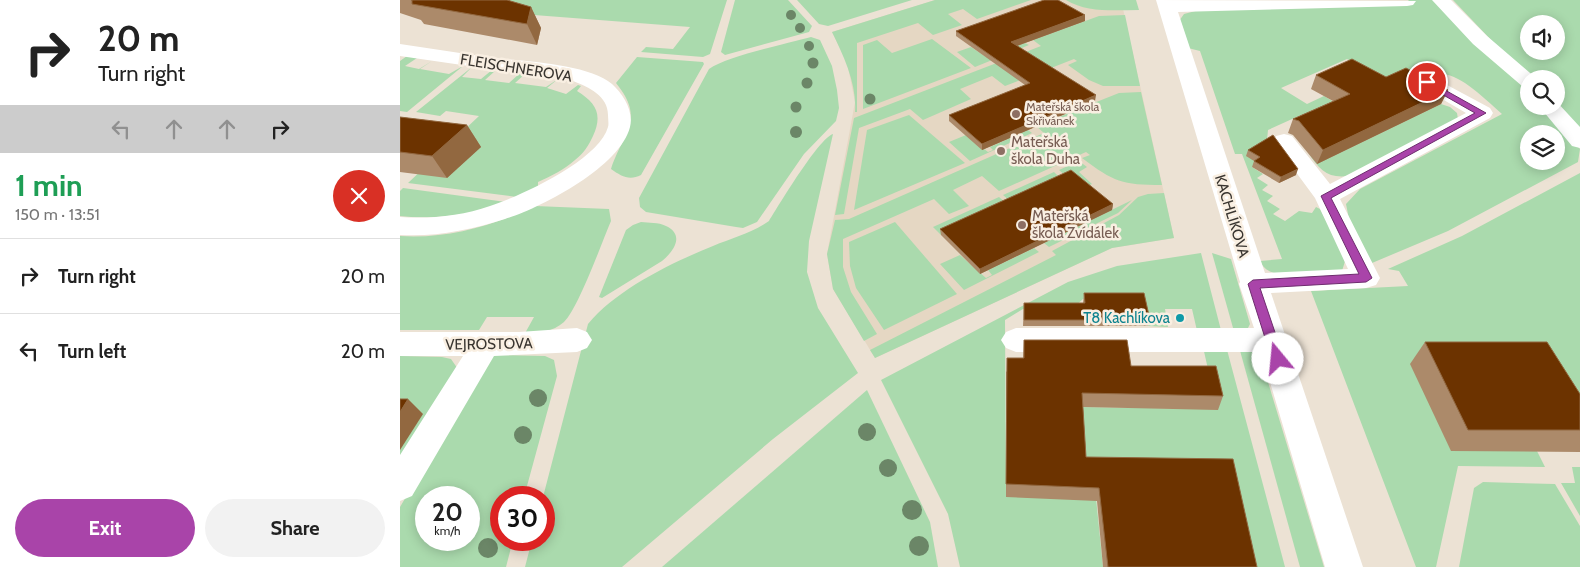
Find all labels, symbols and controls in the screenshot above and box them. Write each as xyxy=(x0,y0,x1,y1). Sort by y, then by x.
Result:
map controls xyxy=(1520,15,1565,170)
button: sound xyxy=(1520,15,1565,60)
text: 20 m xyxy=(98,17,180,60)
icon: right xyxy=(15,20,80,85)
street label: FLEISCHNEROVA xyxy=(459,50,574,86)
text: Turn right xyxy=(98,60,185,87)
pin xyxy=(1406,61,1448,103)
icon: arrive xyxy=(1413,68,1441,96)
button: search xyxy=(1520,70,1565,115)
place label: Mateřská škola Skřivánek xyxy=(1026,99,1100,128)
marker: Mateřská škola Skřivánek xyxy=(1010,108,1022,120)
icon: left xyxy=(107,115,135,143)
icon: ahead xyxy=(160,115,188,143)
icon: ahead xyxy=(213,115,241,143)
icon: right xyxy=(266,115,294,143)
button: layers xyxy=(1520,125,1565,170)
place label: Mateřská škola Duha xyxy=(1011,133,1081,168)
marker: Mateřská škola Duha xyxy=(995,145,1007,157)
text: 1 min xyxy=(15,167,83,204)
button: close xyxy=(333,170,385,222)
street label: KACHLÍKOVA xyxy=(1211,172,1254,260)
text: 150 m · 13:51 xyxy=(15,205,100,224)
place label: Mateřská škola Zvídálek xyxy=(1032,207,1119,242)
marker: Mateřská škola Zvídálek xyxy=(1016,219,1028,231)
icon: right xyxy=(15,262,43,290)
text: Turn right xyxy=(58,265,136,288)
text: 20 m xyxy=(341,265,385,288)
place label: T8 Kachlíkova xyxy=(1083,309,1171,327)
marker: T8 Kachlíkova xyxy=(1174,312,1186,324)
position arrow xyxy=(1251,332,1303,384)
street label: VEJROSTOVA xyxy=(445,334,534,354)
icon: left xyxy=(15,337,43,365)
text: Turn left xyxy=(58,340,126,363)
text: 20 m xyxy=(341,340,385,363)
speed limit sign: 30 xyxy=(490,486,555,551)
text: 20 xyxy=(432,497,463,527)
button: Exit xyxy=(15,499,195,557)
button: Share xyxy=(205,499,385,557)
text: km/h xyxy=(434,523,461,538)

